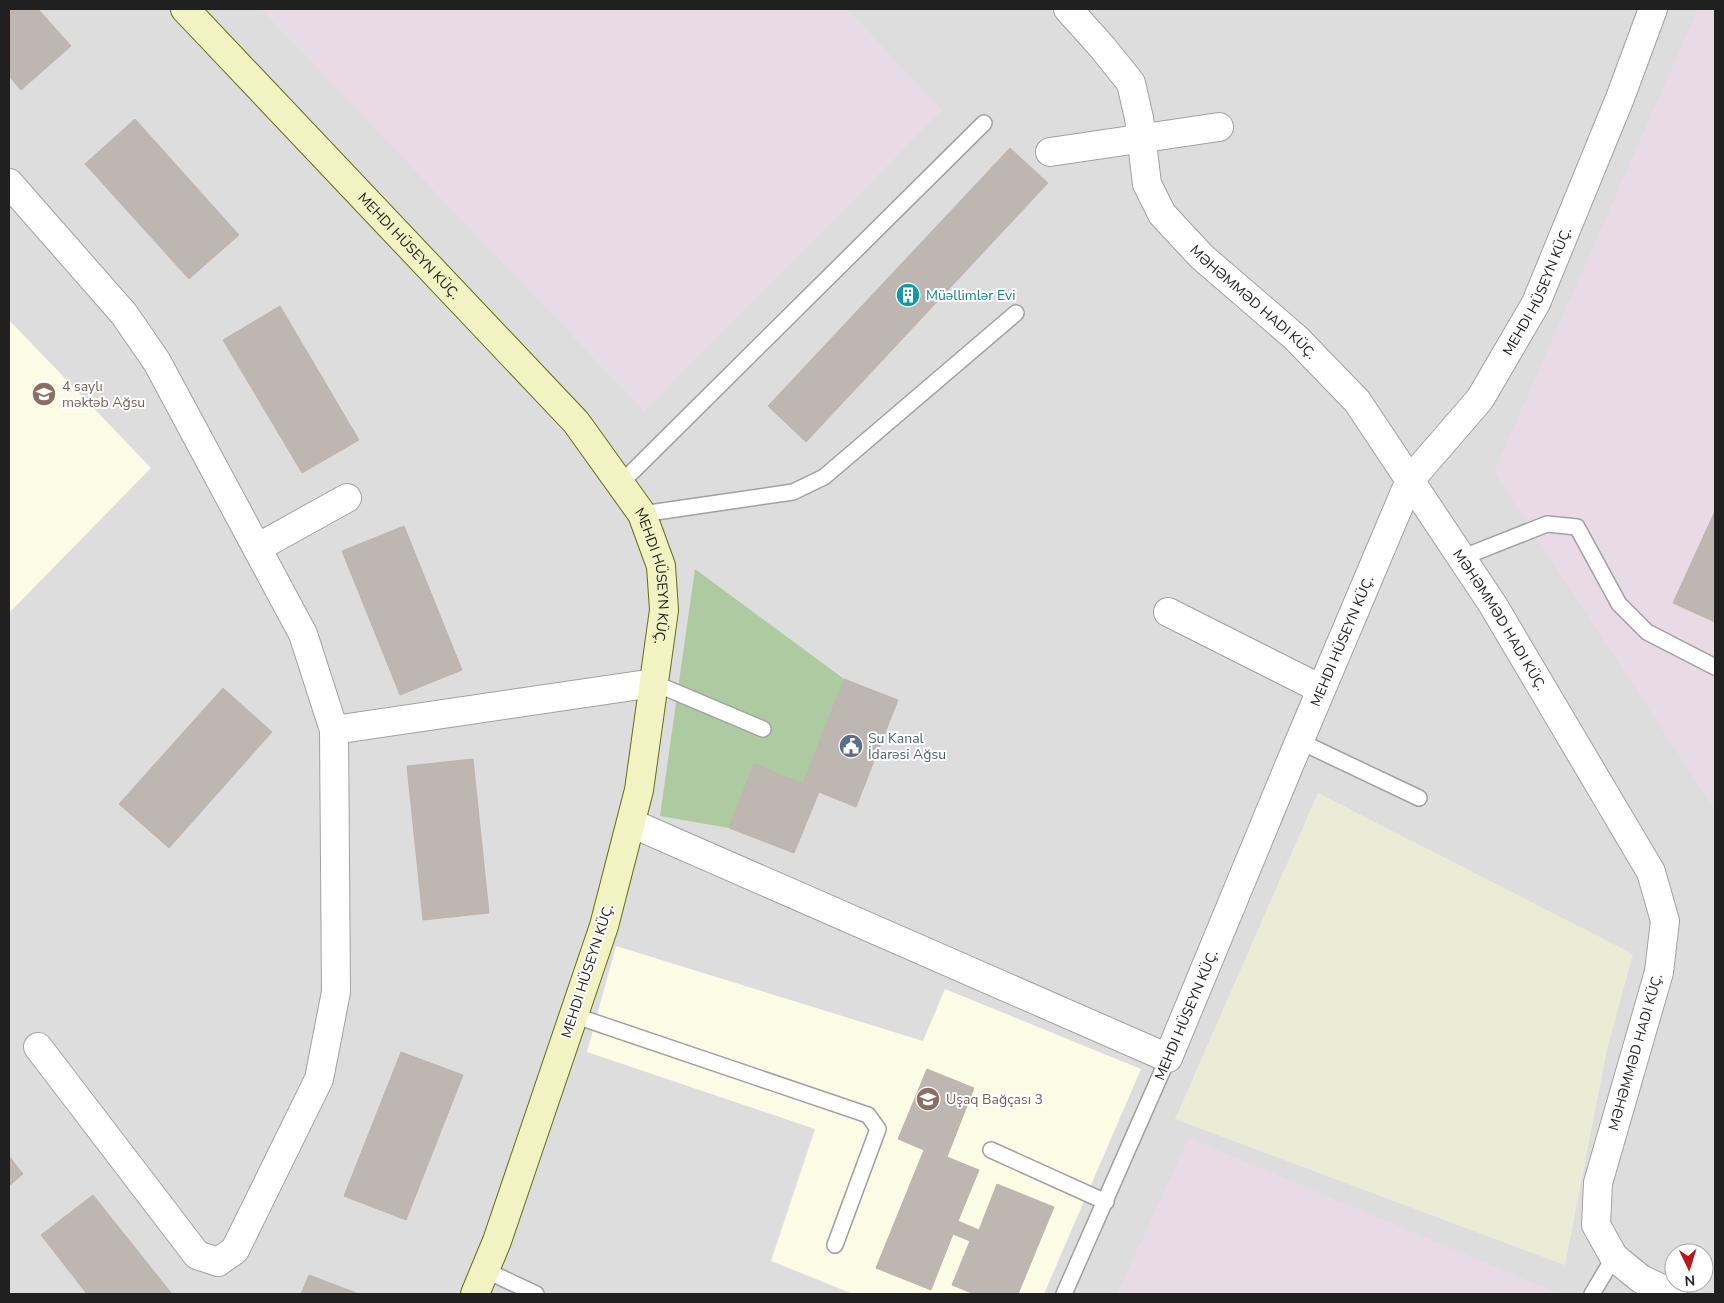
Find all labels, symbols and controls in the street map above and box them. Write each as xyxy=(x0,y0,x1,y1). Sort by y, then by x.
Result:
street label: MEHDI HÜSEYN KÜÇ. xyxy=(354,189,464,303)
street label: MEHDI HÜSEYN KÜÇ. xyxy=(1498,225,1576,359)
street label: MƏHƏMMƏD HADI KÜÇ. xyxy=(1186,241,1320,363)
building icon: Müəllimlər Evi xyxy=(895,282,921,308)
place label: Müəllimlər Evi xyxy=(926,286,1015,305)
place label: 4 saylı məktəb Ağsu xyxy=(62,377,145,412)
school or university icon: 4 saylı məktəb Ağsu xyxy=(31,381,57,407)
street label: MEHDI HÜSEYN KÜÇ. xyxy=(630,504,673,646)
street label: MƏHƏMMƏD HADI KÜÇ. xyxy=(1448,546,1550,694)
street label: MEHDI HÜSEYN KÜÇ. xyxy=(1306,573,1378,709)
place label: Su Kanal İdarəsi Ağsu xyxy=(868,729,946,764)
public building icon: Su Kanal İdarəsi Ağsu xyxy=(838,733,864,759)
street label: MEHDI HÜSEYN KÜÇ. xyxy=(557,902,618,1041)
street label: MEHDI HÜSEYN KÜÇ. xyxy=(1150,947,1223,1083)
street label: MƏHƏMMƏD HADI KÜÇ. xyxy=(1604,971,1667,1133)
school or university icon: Uşaq Bağçası 3 xyxy=(915,1086,941,1112)
place label: Uşaq Bağçası 3 xyxy=(946,1090,1043,1109)
north arrow xyxy=(1664,1243,1714,1293)
text: N xyxy=(1684,1271,1696,1290)

